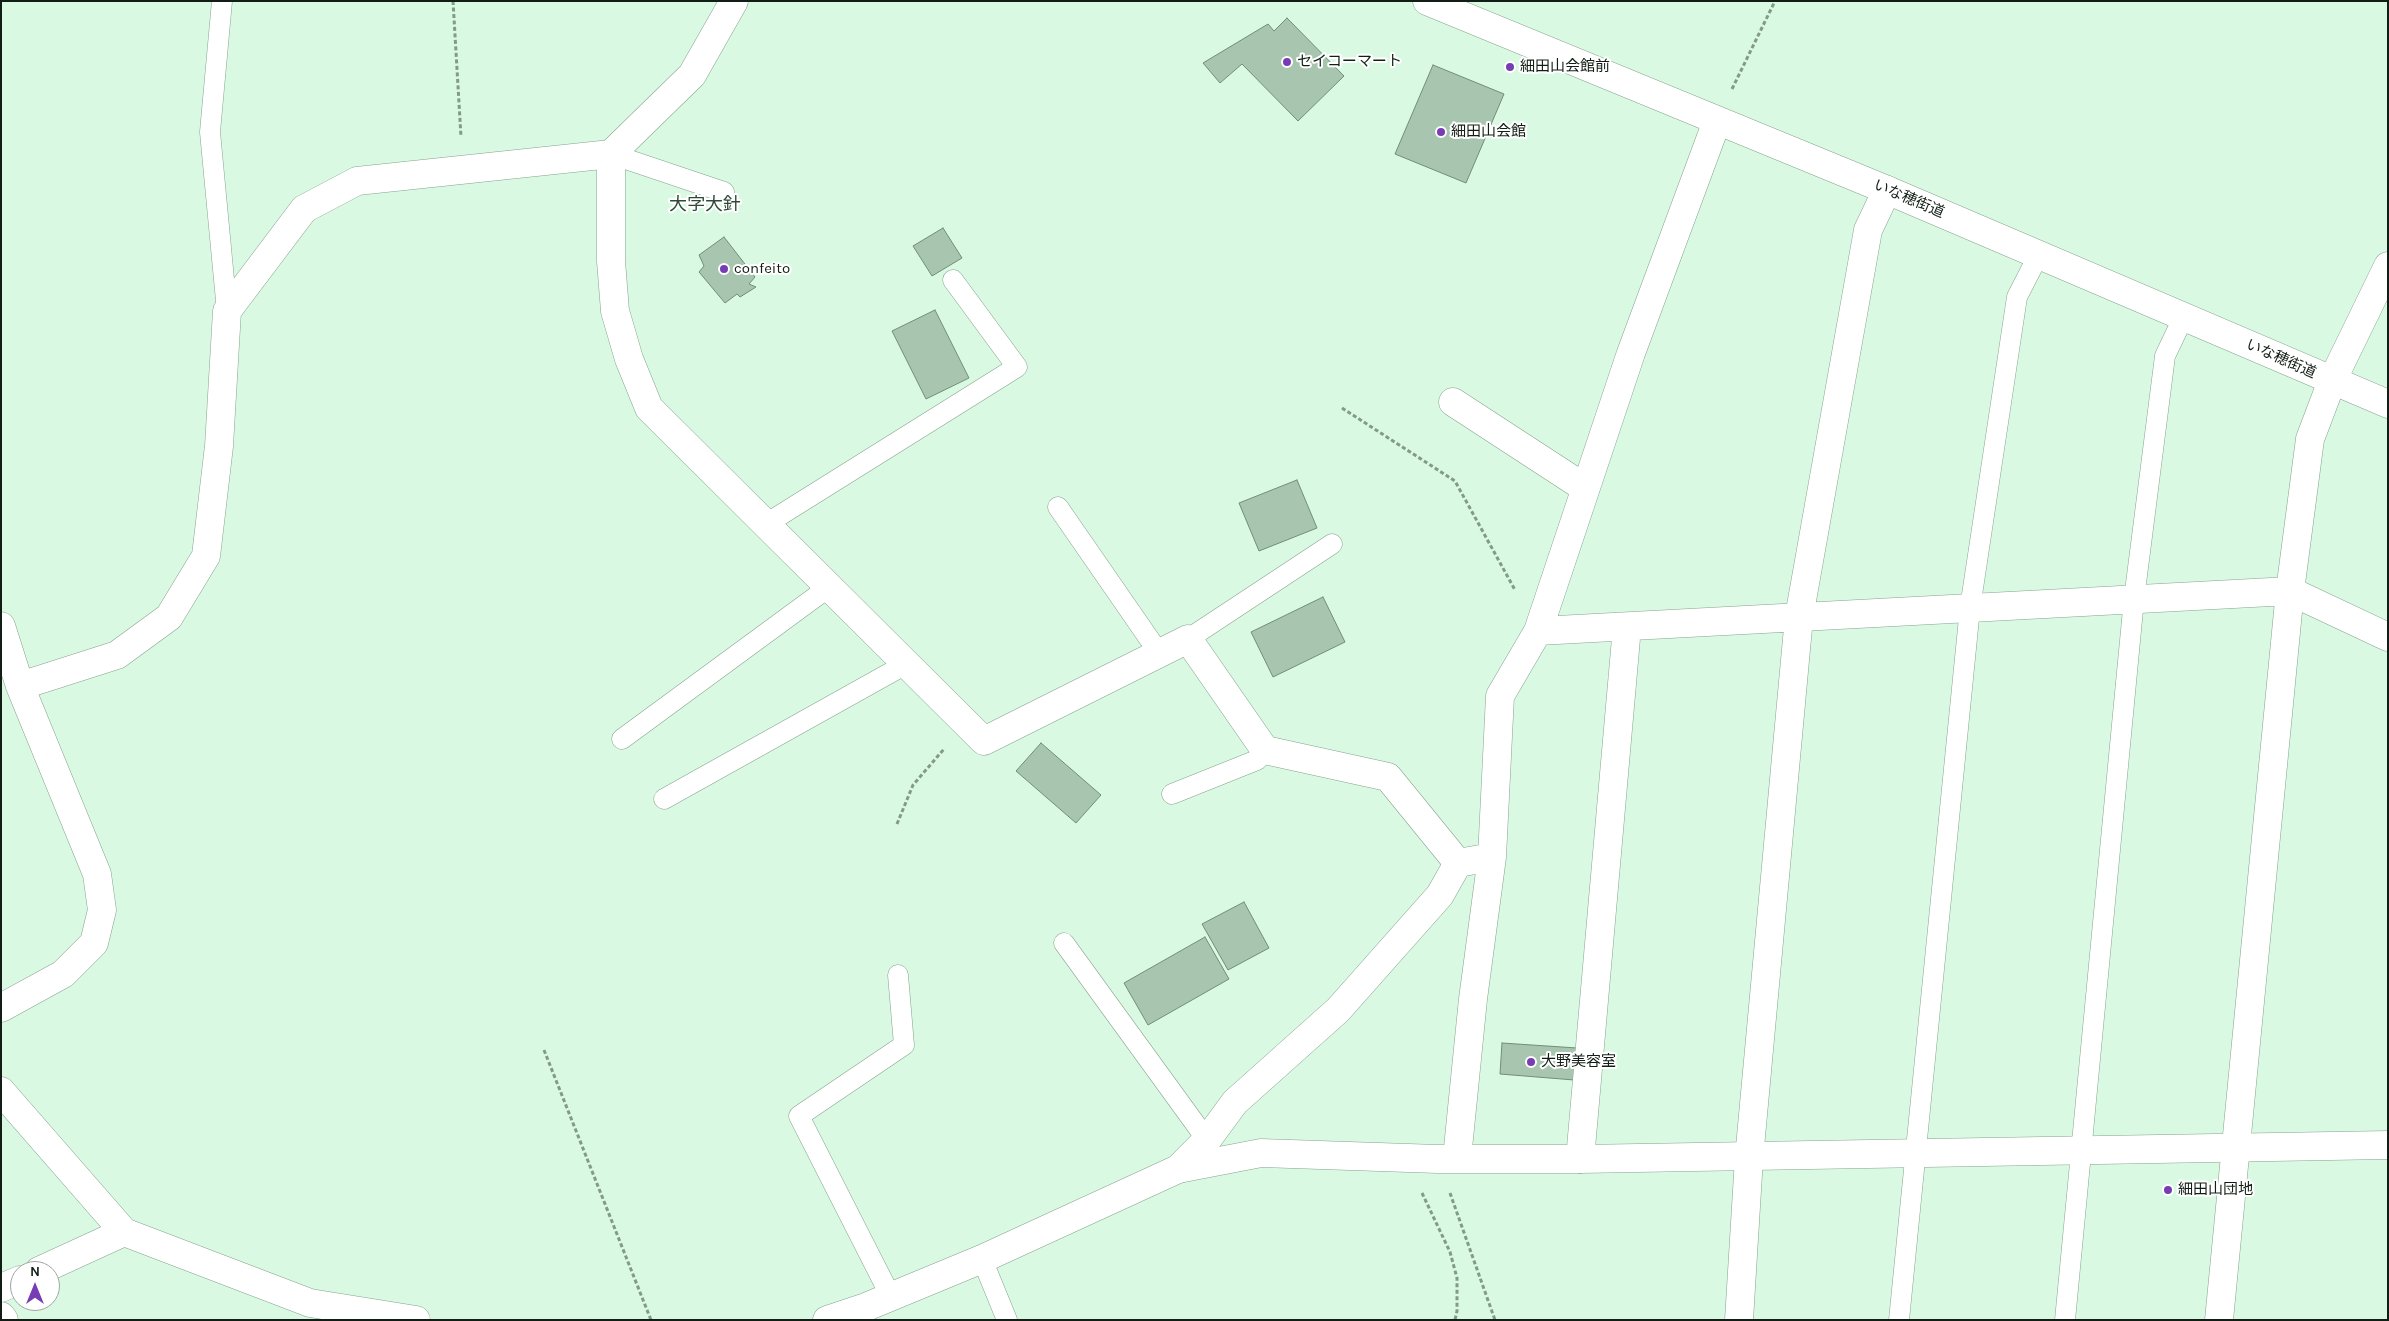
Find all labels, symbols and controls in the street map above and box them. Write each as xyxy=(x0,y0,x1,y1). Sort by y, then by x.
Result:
place label: セイコーマート xyxy=(1297,53,1402,71)
marker: セイコーマート xyxy=(1281,56,1293,68)
place label: 細田山会館前 xyxy=(1520,58,1610,76)
marker: 細田山会館前 xyxy=(1504,61,1516,73)
place label: 細田山会館 xyxy=(1451,123,1526,141)
marker: 細田山会館 xyxy=(1435,126,1447,138)
street label: いな穂街道 xyxy=(1871,176,1947,222)
district label: 大字大針 xyxy=(669,194,741,216)
place label: confeito xyxy=(734,260,790,278)
marker: confeito xyxy=(718,263,730,275)
street label: いな穂街道 xyxy=(2243,336,2319,382)
place label: 大野美容室 xyxy=(1541,1053,1616,1071)
marker: 大野美容室 xyxy=(1525,1056,1537,1068)
place label: 細田山団地 xyxy=(2178,1181,2253,1199)
marker: 細田山団地 xyxy=(2162,1184,2174,1196)
north arrow xyxy=(10,1261,60,1311)
text: N xyxy=(30,1263,40,1280)

